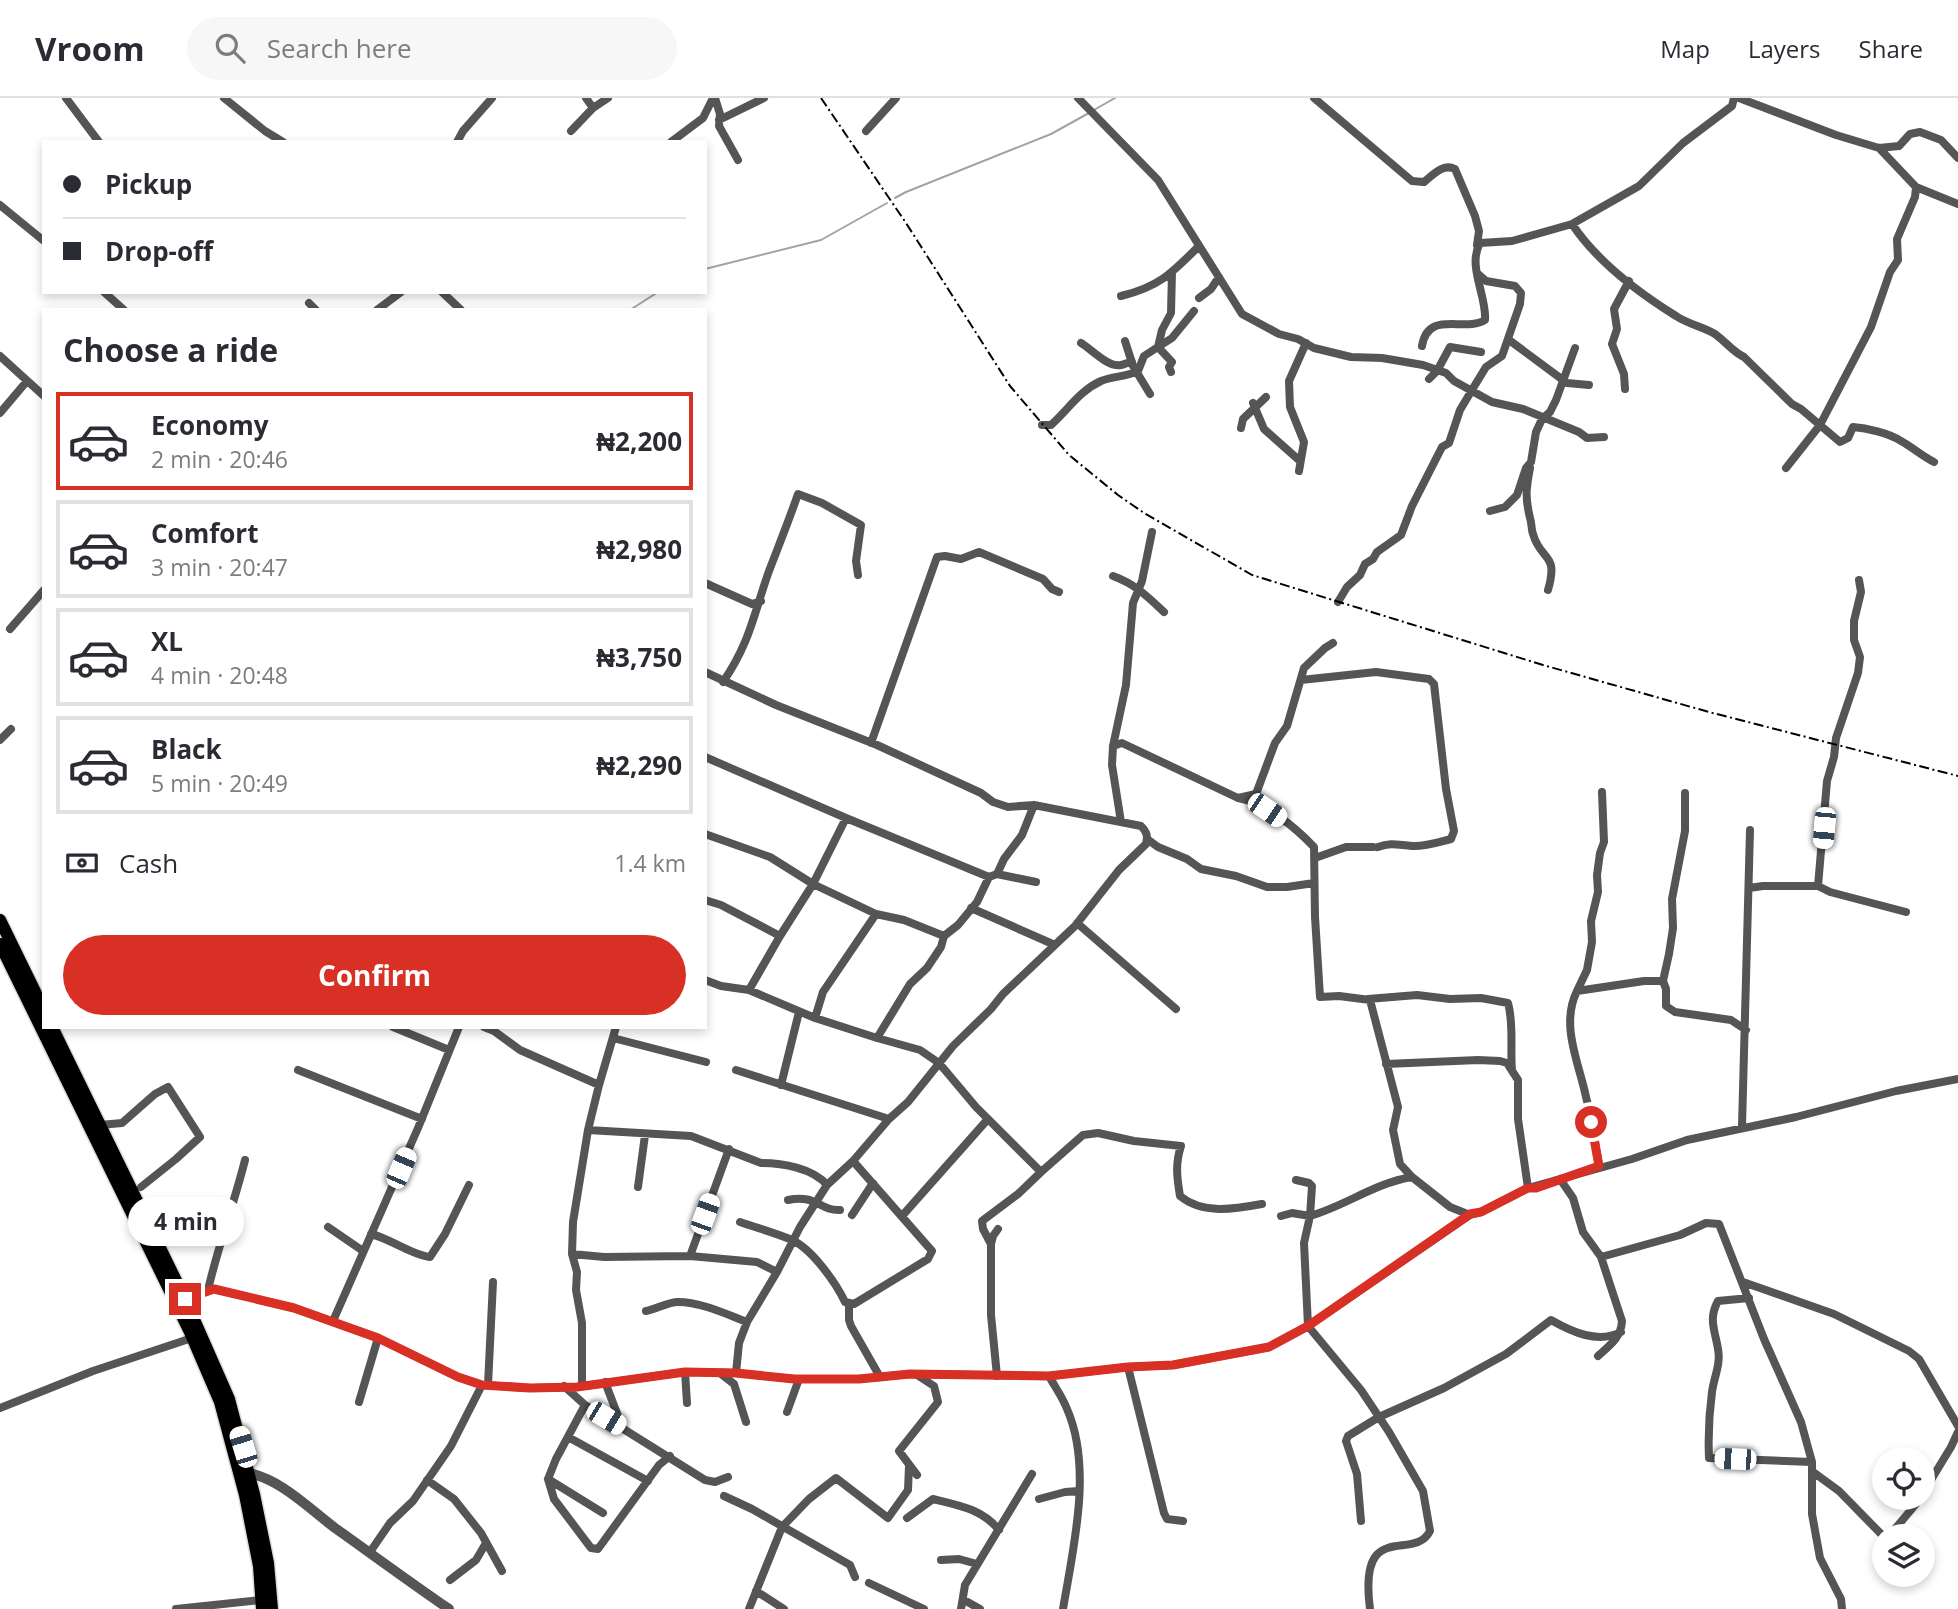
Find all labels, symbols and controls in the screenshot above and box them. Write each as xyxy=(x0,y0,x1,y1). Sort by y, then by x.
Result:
search box xyxy=(187,17,677,80)
text: Vroom xyxy=(35,26,145,71)
icon: search xyxy=(211,29,249,67)
text: Search here xyxy=(267,30,412,66)
text: Map xyxy=(1660,32,1710,65)
text: Layers xyxy=(1748,32,1821,65)
text: Share xyxy=(1859,32,1923,65)
text: Pickup xyxy=(105,166,192,202)
text: Drop-off xyxy=(105,233,213,269)
text: Choose a ride xyxy=(63,328,278,371)
text: Economy xyxy=(151,407,269,443)
icon: car xyxy=(67,410,130,473)
text: ₦2,200 xyxy=(596,423,682,459)
text: 2 min · 20:46 xyxy=(151,443,288,475)
text: Comfort xyxy=(151,515,258,551)
icon: car xyxy=(67,518,130,581)
text: ₦2,980 xyxy=(596,531,682,567)
text: 3 min · 20:47 xyxy=(151,551,288,583)
text: XL xyxy=(151,623,183,659)
icon: car xyxy=(67,626,130,689)
text: ₦3,750 xyxy=(596,639,682,675)
text: 4 min · 20:48 xyxy=(151,659,288,691)
text: Black xyxy=(151,731,222,767)
icon: car xyxy=(67,734,130,797)
text: ₦2,290 xyxy=(596,747,682,783)
text: 5 min · 20:49 xyxy=(151,767,288,799)
car xyxy=(1244,790,1291,830)
car xyxy=(1812,806,1837,850)
icon: cash xyxy=(63,844,101,882)
text: Cash xyxy=(119,845,178,881)
text: 1.4 km xyxy=(614,847,686,879)
button: Confirm xyxy=(63,935,686,1015)
route start xyxy=(1575,1106,1607,1138)
car xyxy=(384,1145,419,1191)
car xyxy=(688,1191,723,1237)
callout: 4 min xyxy=(127,1198,243,1246)
text: 4 min xyxy=(154,1205,218,1237)
route end xyxy=(169,1283,201,1315)
car xyxy=(583,1398,630,1438)
car xyxy=(227,1424,260,1470)
map controls xyxy=(1872,1447,1935,1587)
button: locate xyxy=(1872,1447,1935,1510)
car xyxy=(1714,1448,1757,1470)
button: layers xyxy=(1872,1524,1935,1587)

